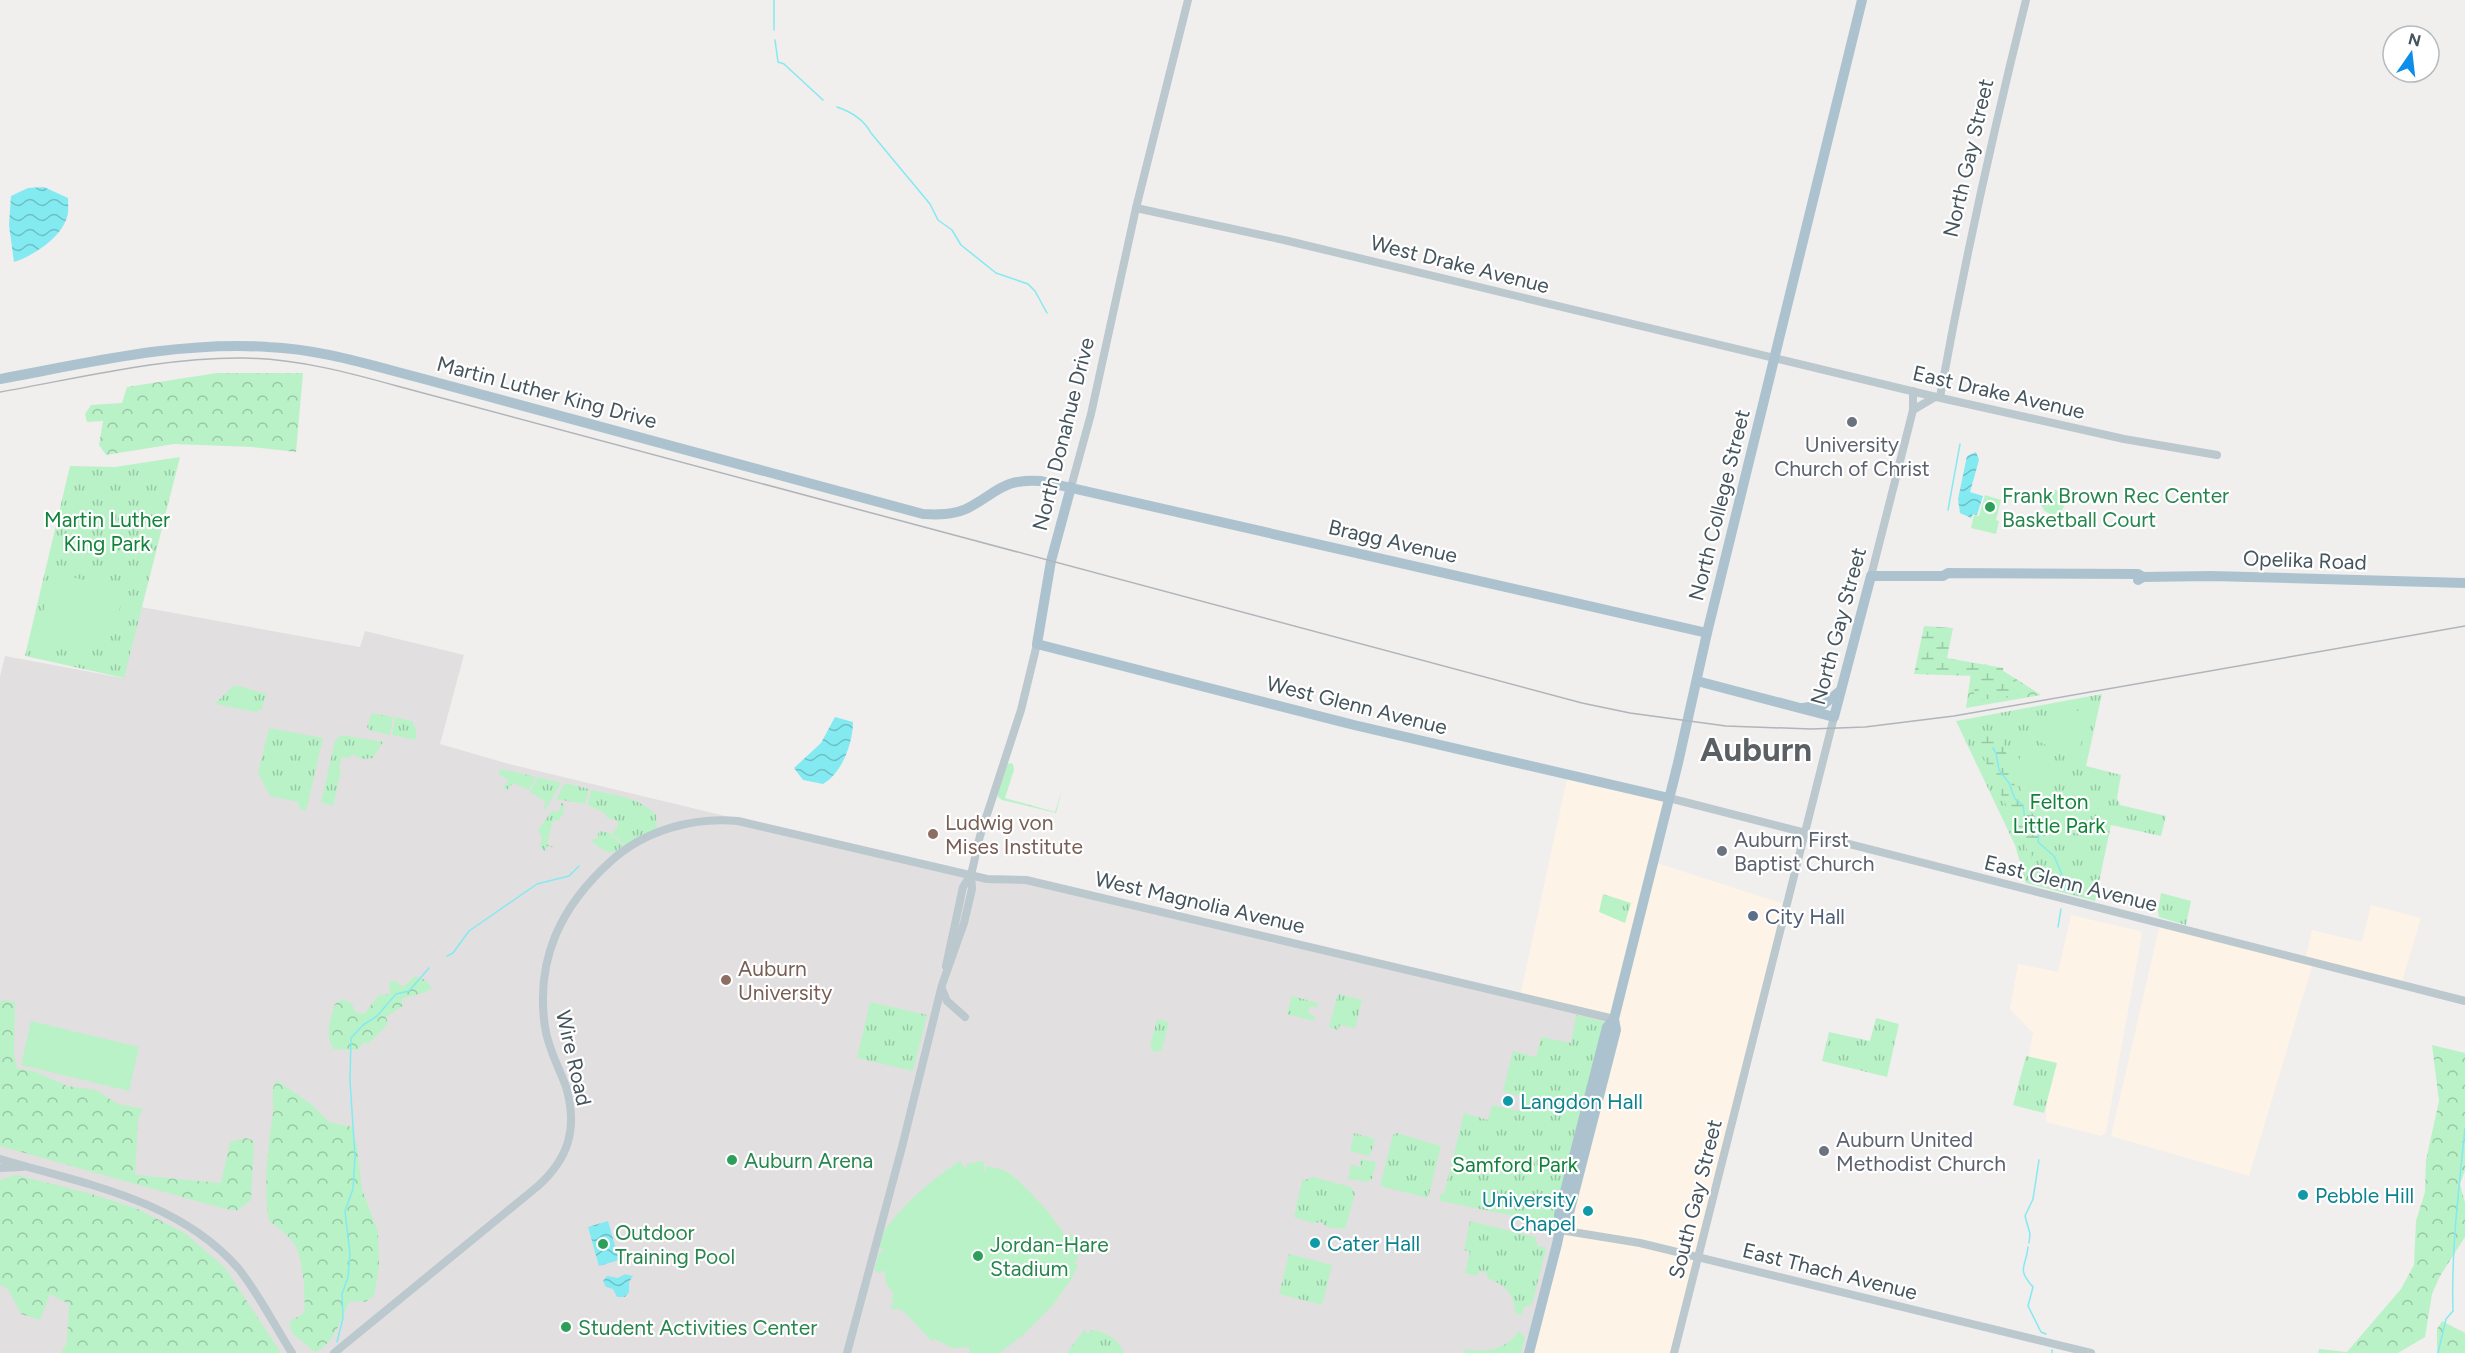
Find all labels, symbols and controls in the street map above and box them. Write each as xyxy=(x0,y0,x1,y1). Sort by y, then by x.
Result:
north arrow xyxy=(2381,24,2441,84)
text: N xyxy=(2406,29,2423,51)
street label: North Gay Street xyxy=(1938,76,1998,240)
street label: West Drake Avenue xyxy=(1368,230,1552,298)
street label: North Donahue Drive xyxy=(1027,335,1099,533)
street label: Martin Luther King Drive xyxy=(434,351,660,433)
street label: East Drake Avenue xyxy=(1910,360,2088,424)
street label: North College Street xyxy=(1683,407,1755,603)
marker: University Church of Christ xyxy=(1845,415,1859,429)
place label: University Church of Christ xyxy=(1774,432,1930,481)
place label: Frank Brown Rec Center Basketball Court xyxy=(2002,483,2229,532)
marker: Frank Brown Rec Center Basketball Court xyxy=(1983,500,1997,514)
park label: Martin Luther King Park xyxy=(44,507,170,556)
street label: Bragg Avenue xyxy=(1326,514,1460,568)
street label: North Gay Street xyxy=(1805,545,1871,707)
street label: Opelika Road xyxy=(2243,545,2367,575)
street label: West Glenn Avenue xyxy=(1264,670,1450,740)
district label: Auburn xyxy=(1700,730,1812,769)
park label: Felton Little Park xyxy=(2013,789,2106,838)
place label: Ludwig von Mises Institute xyxy=(945,810,1083,859)
marker: Ludwig von Mises Institute xyxy=(926,827,940,841)
place label: Auburn First Baptist Church xyxy=(1734,827,1874,876)
marker: Auburn First Baptist Church xyxy=(1715,844,1729,858)
street label: East Glenn Avenue xyxy=(1982,849,2160,917)
street label: West Magnolia Avenue xyxy=(1093,866,1307,938)
place label: City Hall xyxy=(1765,904,1845,929)
marker: City Hall xyxy=(1746,909,1760,923)
place label: Auburn University xyxy=(738,956,832,1005)
marker: Auburn University xyxy=(719,973,733,987)
street label: Wire Road xyxy=(551,1008,597,1108)
place label: Langdon Hall xyxy=(1520,1089,1643,1114)
marker: Langdon Hall xyxy=(1501,1094,1515,1108)
street label: South Gay Street xyxy=(1663,1117,1727,1281)
place label: Auburn United Methodist Church xyxy=(1836,1127,2006,1176)
marker: Auburn United Methodist Church xyxy=(1817,1144,1831,1158)
place label: Auburn Arena xyxy=(744,1148,873,1173)
park label: Samford Park xyxy=(1452,1152,1579,1177)
marker: Auburn Arena xyxy=(725,1153,739,1167)
place label: Pebble Hill xyxy=(2315,1183,2414,1208)
place label: University Chapel xyxy=(1482,1187,1576,1236)
marker: Pebble Hill xyxy=(2296,1188,2310,1202)
marker: University Chapel xyxy=(1581,1204,1595,1218)
place label: Outdoor Training Pool xyxy=(615,1220,735,1269)
place label: Cater Hall xyxy=(1327,1231,1420,1256)
place label: Jordan-Hare Stadium xyxy=(990,1232,1109,1281)
marker: Cater Hall xyxy=(1308,1236,1322,1250)
marker: Outdoor Training Pool xyxy=(596,1237,610,1251)
street label: East Thach Avenue xyxy=(1740,1237,1920,1305)
marker: Jordan-Hare Stadium xyxy=(971,1249,985,1263)
place label: Student Activities Center xyxy=(578,1315,817,1340)
marker: Student Activities Center xyxy=(559,1320,573,1334)

